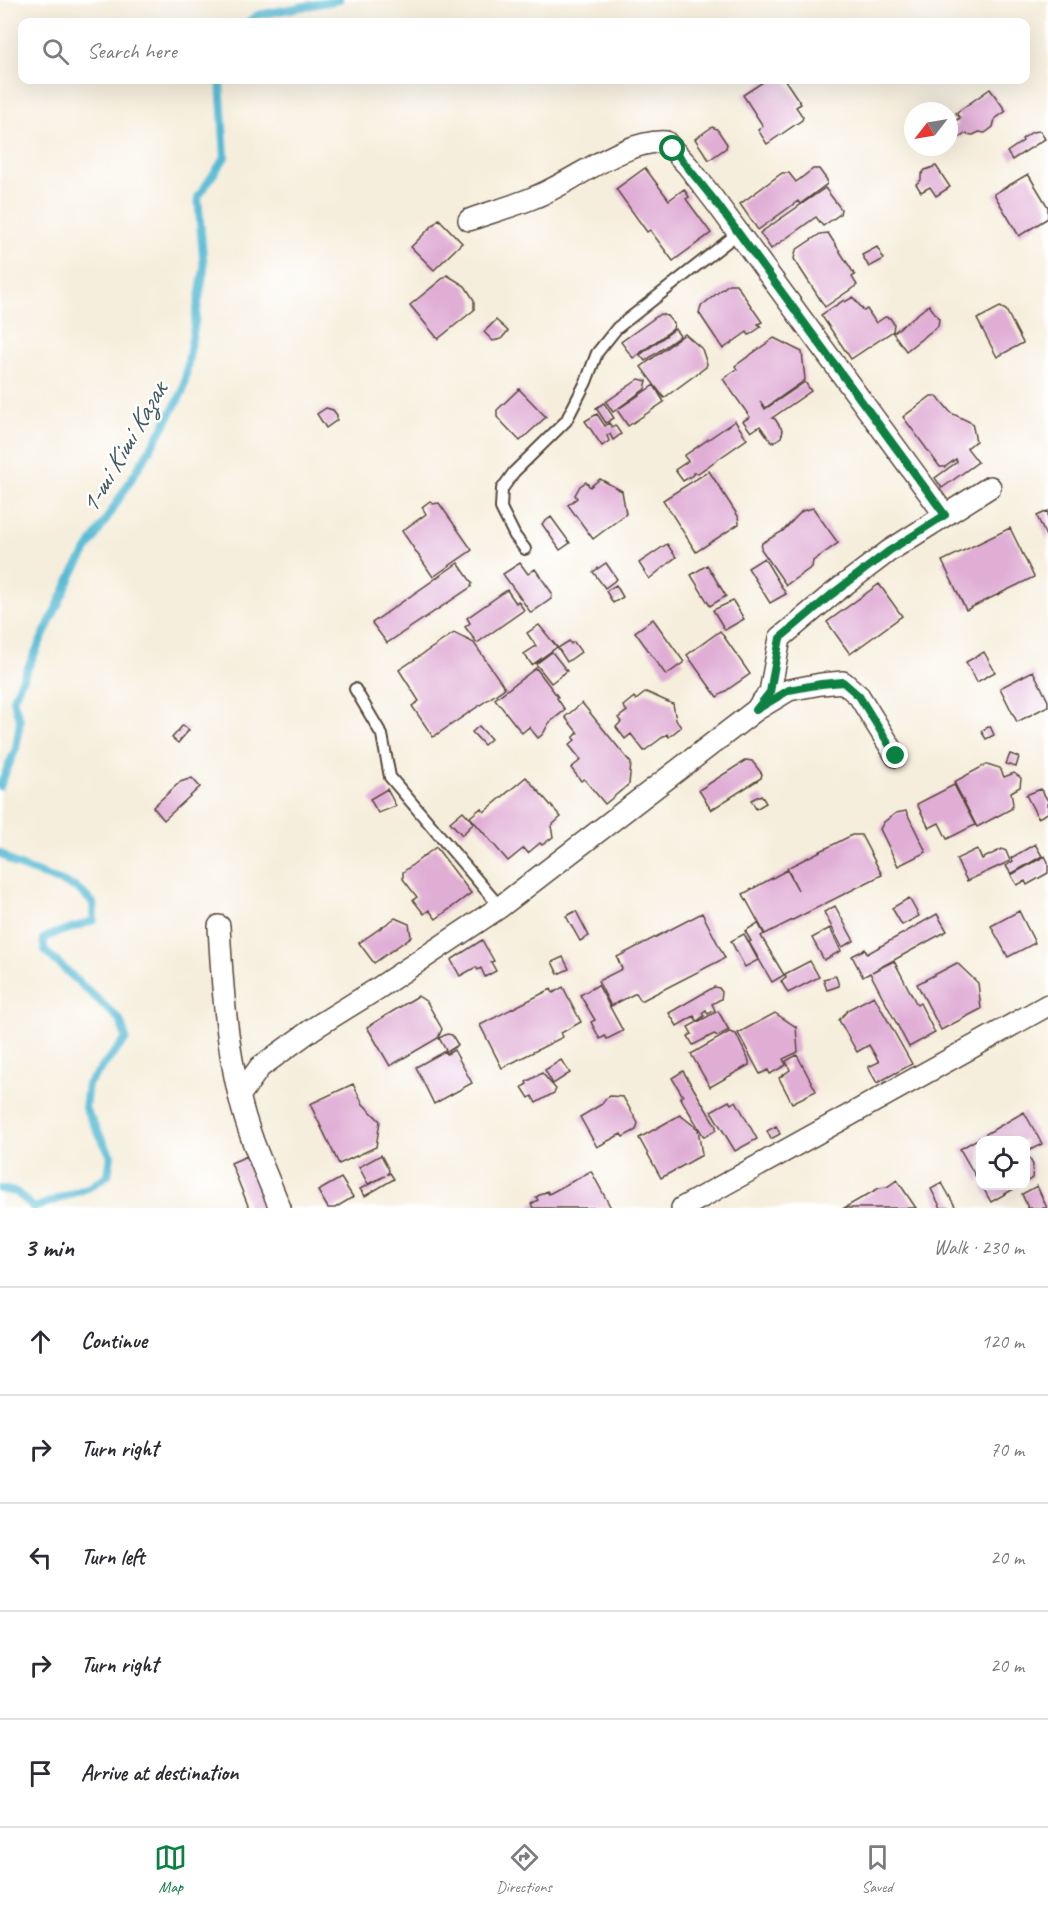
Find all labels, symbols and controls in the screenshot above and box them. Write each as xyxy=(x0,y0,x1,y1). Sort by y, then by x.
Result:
search box xyxy=(18,18,1030,84)
icon: search xyxy=(39,35,72,68)
text: Search here xyxy=(87,37,177,65)
north arrow xyxy=(904,102,958,156)
route start xyxy=(659,135,685,161)
water label: 1-ші Кіші Казак xyxy=(72,372,177,521)
route end xyxy=(882,742,908,768)
map controls xyxy=(976,1136,1030,1190)
button: locate xyxy=(976,1136,1030,1190)
text: 3 min xyxy=(24,1231,74,1264)
text: Walk · 230 m xyxy=(934,1235,1024,1260)
icon: ahead xyxy=(24,1325,57,1358)
text: Continue xyxy=(81,1327,147,1355)
text: 120 m xyxy=(981,1329,1024,1354)
icon: right xyxy=(24,1433,57,1466)
text: Turn right xyxy=(81,1435,158,1463)
text: 70 m xyxy=(990,1437,1024,1462)
icon: left xyxy=(24,1541,57,1574)
text: Turn left xyxy=(81,1543,145,1571)
text: 20 m xyxy=(990,1545,1024,1570)
icon: right xyxy=(24,1649,57,1682)
text: Turn right xyxy=(81,1651,158,1679)
text: 20 m xyxy=(990,1653,1024,1678)
icon: arrive xyxy=(24,1757,57,1790)
text: Arrive at destination xyxy=(81,1759,238,1787)
tab: Map xyxy=(154,1841,187,1897)
tab: Directions xyxy=(496,1841,552,1897)
tab: Saved xyxy=(861,1841,894,1897)

